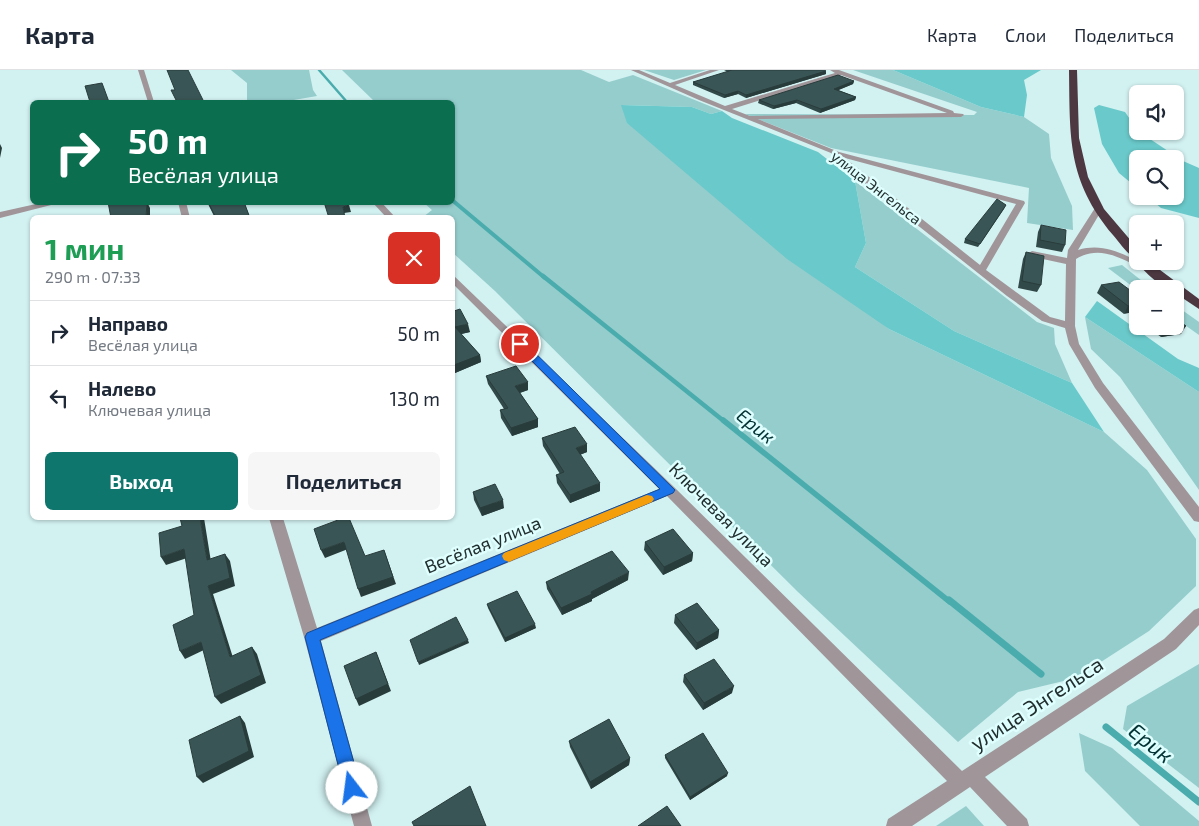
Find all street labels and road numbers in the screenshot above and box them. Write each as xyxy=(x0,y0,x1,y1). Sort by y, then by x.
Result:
street label: улица Энгельса xyxy=(827,146,925,229)
street label: Ключевая улица xyxy=(665,458,778,571)
street label: Весёлая улица xyxy=(421,511,544,577)
street label: улица Энгельса xyxy=(965,651,1108,756)

